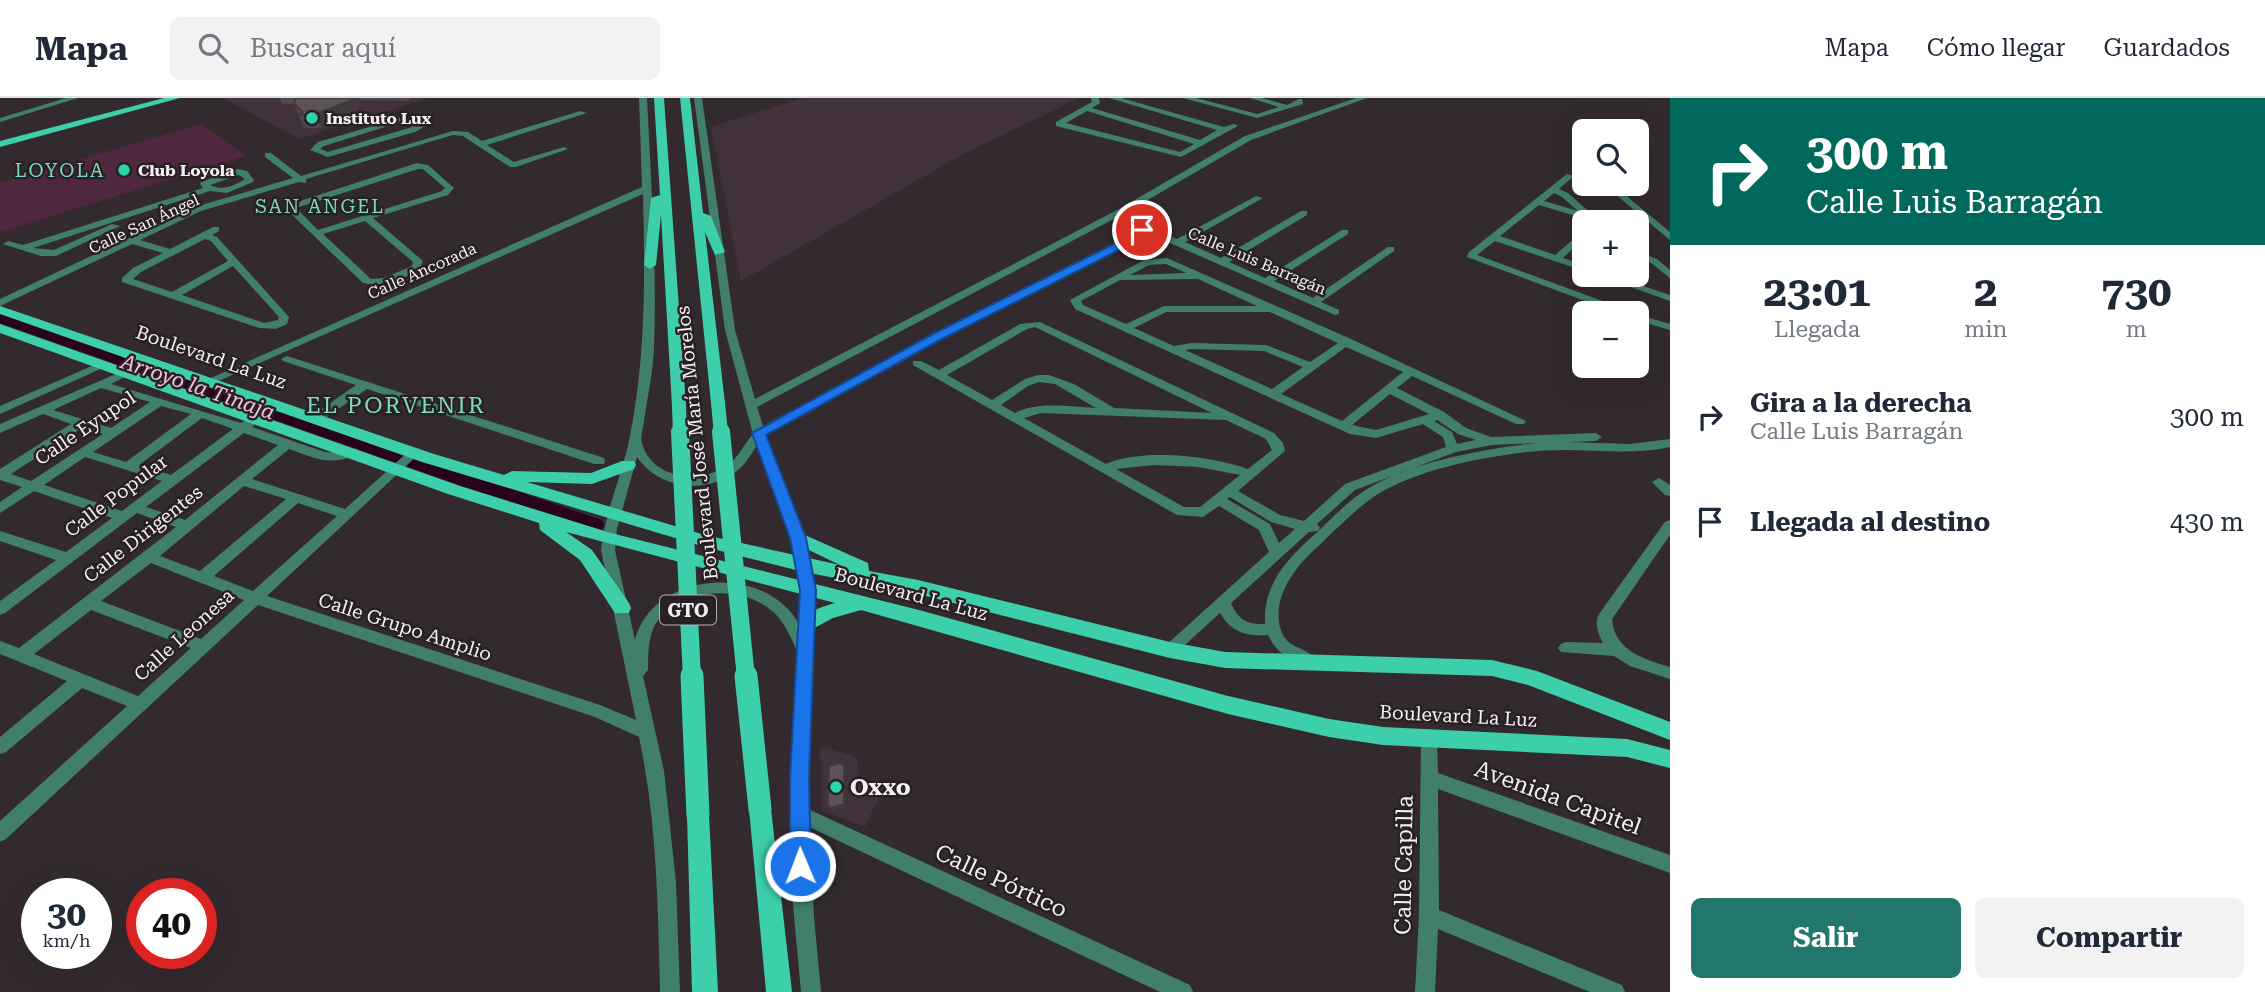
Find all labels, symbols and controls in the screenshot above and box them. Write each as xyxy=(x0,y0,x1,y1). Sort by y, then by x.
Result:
search box xyxy=(170,17,660,80)
text: Mapa xyxy=(35,29,128,68)
icon: search xyxy=(194,29,232,67)
text: Buscar aquí xyxy=(250,33,396,63)
text: Mapa xyxy=(1825,34,1889,62)
text: Cómo llegar xyxy=(1927,34,2065,62)
text: Guardados xyxy=(2103,34,2230,62)
place label: Instituto Lux xyxy=(326,109,432,128)
marker: Instituto Lux xyxy=(304,110,320,126)
map controls xyxy=(1572,119,1649,378)
button: search xyxy=(1572,119,1649,196)
text: 300 m xyxy=(1806,124,1948,181)
icon: right xyxy=(1691,126,1782,217)
district label: LOYOLA xyxy=(15,159,105,182)
place label: Club Loyola xyxy=(138,161,235,180)
marker: Club Loyola xyxy=(116,162,132,178)
text: Calle Luis Barragán xyxy=(1806,183,2103,221)
street label: Calle San Ángel xyxy=(86,190,202,258)
district label: SAN ANGEL xyxy=(255,195,385,218)
pin xyxy=(1112,200,1172,260)
button: + xyxy=(1572,210,1649,287)
icon: arrive xyxy=(1123,211,1161,249)
street label: Calle Luis Barragán xyxy=(1185,223,1329,299)
street label: Calle Ancorada xyxy=(365,238,480,303)
text: 23:01 xyxy=(1764,267,1871,316)
text: 2 xyxy=(1974,267,1998,316)
text: 730 xyxy=(2101,267,2171,316)
button: − xyxy=(1572,301,1649,378)
street label: Boulevard José María Morelos xyxy=(671,305,723,581)
text: Llegada xyxy=(1774,316,1860,343)
text: min xyxy=(1964,316,2007,343)
text: m xyxy=(2126,316,2147,343)
street label: Boulevard La Luz xyxy=(133,320,289,394)
water label: Arroyo la Tinaja xyxy=(116,349,278,425)
street label: Calle Eyupol xyxy=(30,386,140,470)
text: Gira a la derecha xyxy=(1750,388,1971,418)
district label: EL PORVENIR xyxy=(306,392,486,419)
icon: right xyxy=(1691,398,1729,436)
text: 300 m xyxy=(2170,402,2244,432)
text: Calle Luis Barragán xyxy=(1750,418,1963,445)
street label: Calle Popular xyxy=(60,450,172,542)
street label: Calle Dirigentes xyxy=(79,480,207,588)
icon: arrive xyxy=(1691,503,1729,541)
text: Llegada al destino xyxy=(1750,507,1990,537)
text: 430 m xyxy=(2170,507,2244,537)
street label: Boulevard La Luz xyxy=(832,562,990,626)
street label: Calle Leonesa xyxy=(129,584,239,686)
street label: Calle Grupo Amplio xyxy=(315,588,495,666)
road number: GTO xyxy=(660,596,716,624)
street label: Boulevard La Luz xyxy=(1379,700,1537,732)
street label: Avenida Capitel xyxy=(1471,755,1645,841)
place label: Oxxo xyxy=(850,774,911,801)
marker: Oxxo xyxy=(828,779,844,795)
street label: Calle Capilla xyxy=(1389,794,1419,935)
position arrow xyxy=(763,829,837,903)
street label: Calle Pórtico xyxy=(931,839,1071,923)
speed limit sign: 40 xyxy=(126,878,217,969)
text: 30 xyxy=(47,894,86,935)
button: Salir xyxy=(1691,898,1961,978)
button: Compartir xyxy=(1975,898,2244,978)
text: km/h xyxy=(42,930,91,951)

